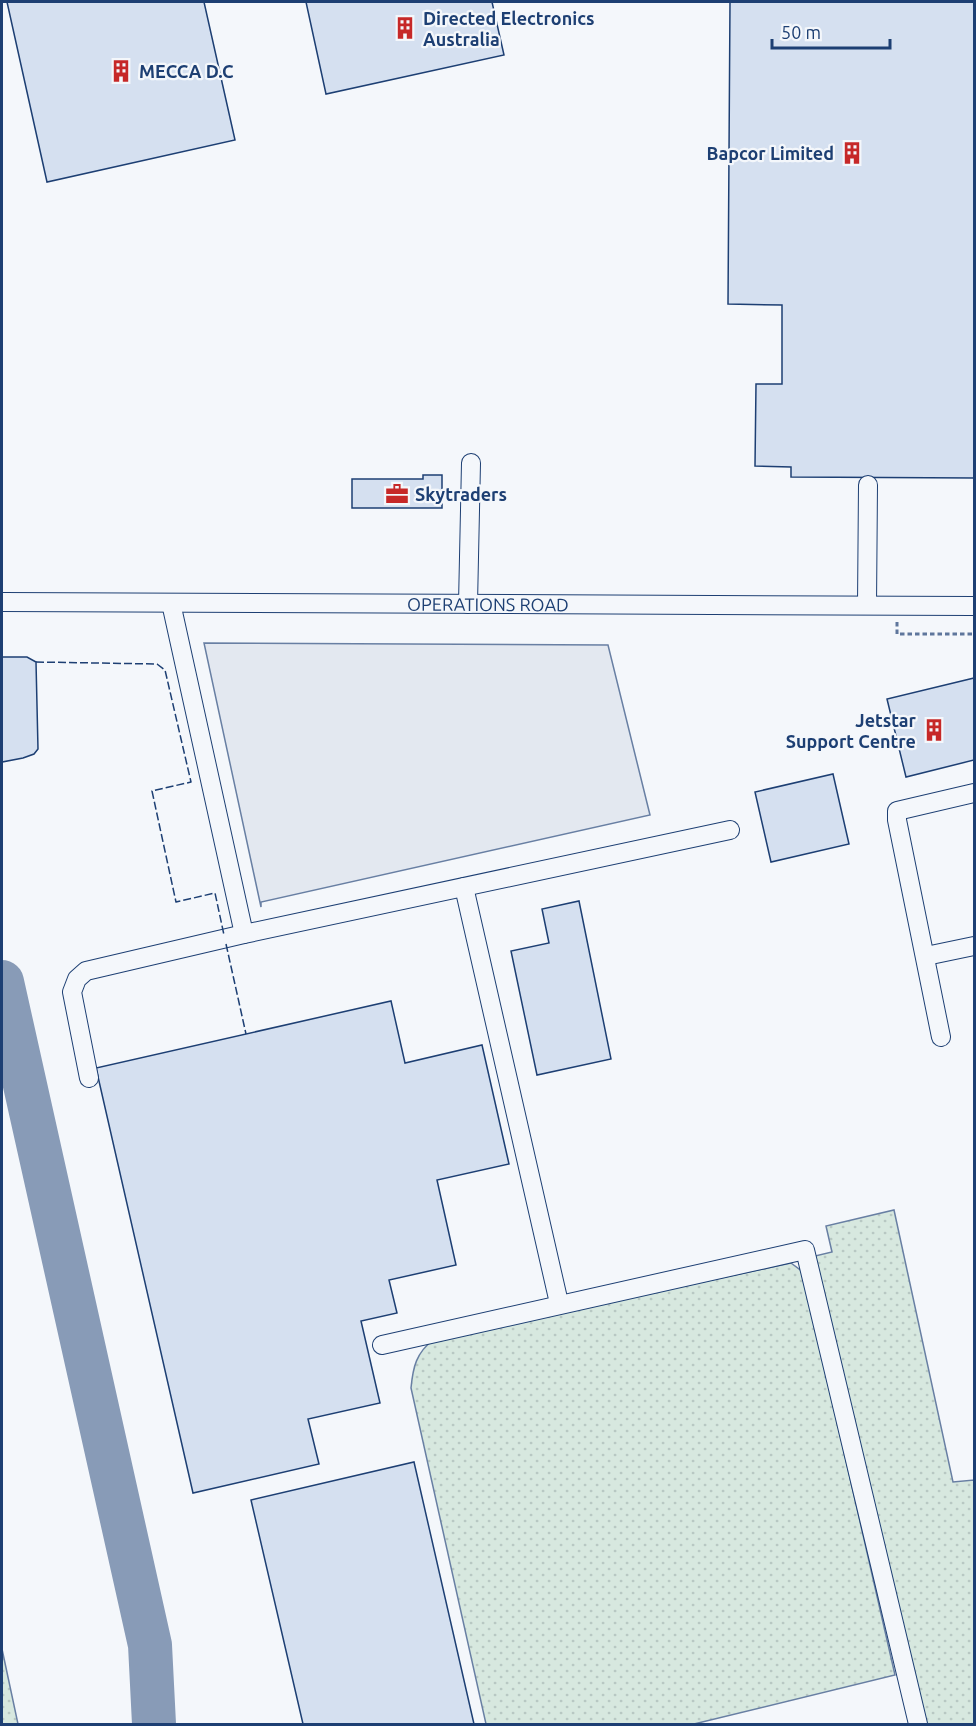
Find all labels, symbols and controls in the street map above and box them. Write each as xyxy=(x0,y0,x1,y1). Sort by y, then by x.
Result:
place label: Directed Electronics Australia xyxy=(423,8,595,49)
scale bar xyxy=(772,12,890,50)
building icon: Directed Electronics Australia xyxy=(392,15,418,41)
text: 50 m xyxy=(781,22,821,42)
building icon: MECCA D.C xyxy=(108,58,134,84)
place label: MECCA D.C xyxy=(139,61,234,81)
building icon: Bapcor Limited xyxy=(839,140,865,166)
place label: Bapcor Limited xyxy=(706,143,834,163)
office icon: Skytraders xyxy=(384,481,410,507)
place label: Skytraders xyxy=(415,484,507,504)
street label: OPERATIONS ROAD xyxy=(407,594,569,614)
place label: Jetstar Support Centre xyxy=(786,710,917,751)
building icon: Jetstar Support Centre xyxy=(921,717,947,743)

